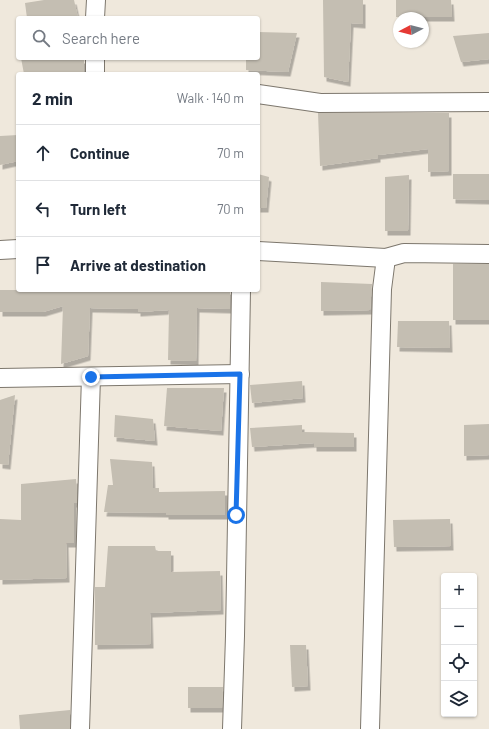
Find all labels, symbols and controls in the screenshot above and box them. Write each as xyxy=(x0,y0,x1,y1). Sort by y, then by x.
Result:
north arrow xyxy=(393,12,429,48)
search box xyxy=(16,16,260,60)
icon: search xyxy=(30,27,52,49)
text: Search here xyxy=(62,29,140,47)
text: 2 min xyxy=(32,88,73,108)
text: Walk · 140 m xyxy=(177,90,244,106)
icon: ahead xyxy=(32,142,54,164)
text: Continue xyxy=(70,144,130,162)
text: 70 m xyxy=(217,145,244,161)
icon: left xyxy=(32,198,54,220)
text: Turn left xyxy=(70,200,126,218)
text: 70 m xyxy=(217,201,244,217)
icon: arrive xyxy=(32,254,54,276)
text: Arrive at destination xyxy=(70,256,206,274)
route end xyxy=(82,368,100,386)
route start xyxy=(227,506,245,524)
map controls xyxy=(441,573,477,717)
button: + xyxy=(441,573,477,609)
button: − xyxy=(441,609,477,645)
button: locate xyxy=(441,645,477,681)
button: layers xyxy=(441,681,477,717)

